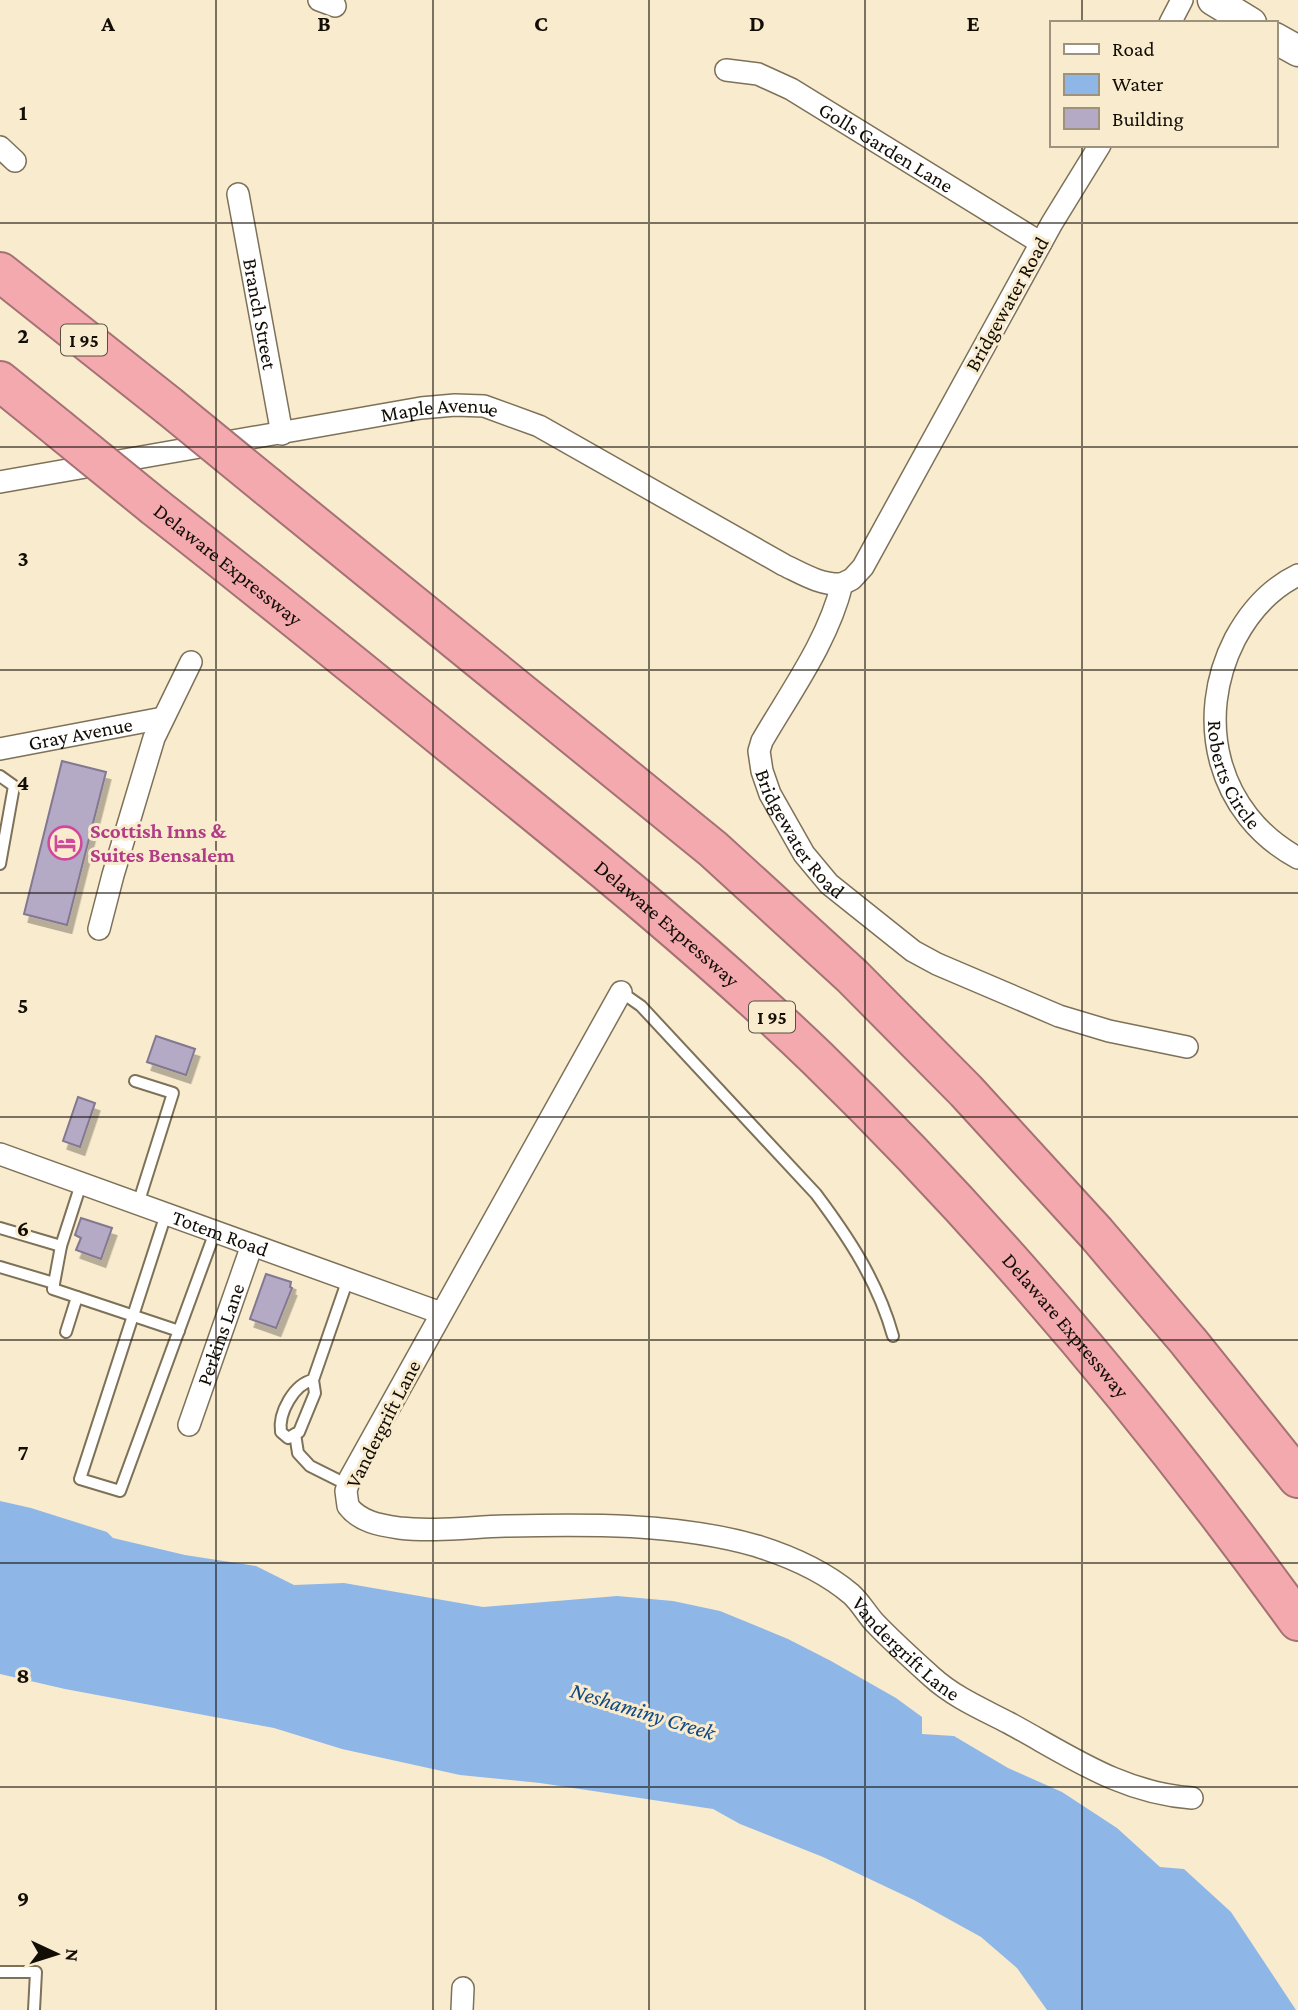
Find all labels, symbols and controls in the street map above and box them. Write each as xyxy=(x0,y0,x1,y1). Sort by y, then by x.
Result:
text: A xyxy=(100,10,115,36)
text: B xyxy=(317,10,331,36)
text: C xyxy=(534,10,548,36)
text: D xyxy=(749,10,765,36)
text: E xyxy=(966,10,980,36)
legend xyxy=(1050,21,1277,147)
text: Road xyxy=(1112,37,1155,61)
text: Water xyxy=(1112,72,1164,96)
street label: Golls Garden Lane xyxy=(814,97,957,198)
text: 1 xyxy=(19,99,28,125)
text: Building xyxy=(1112,107,1184,131)
street label: Bridgewater Road xyxy=(960,233,1054,375)
street label: Branch Street xyxy=(238,256,282,373)
text: 2 xyxy=(17,322,29,348)
road number: I 95 xyxy=(61,324,107,356)
street label: Maple Avenue xyxy=(379,393,502,427)
street label: Delaware Expressway xyxy=(149,499,307,631)
text: 3 xyxy=(17,545,29,571)
street label: Gray Avenue xyxy=(27,712,135,755)
street label: Roberts Circle xyxy=(1203,720,1266,834)
street label: Bridgewater Road xyxy=(750,766,849,904)
text: 4 xyxy=(17,769,29,795)
place label: Scottish Inns & Suites Bensalem xyxy=(90,819,235,867)
hotel icon: Scottish Inns & Suites Bensalem xyxy=(46,824,84,862)
street label: Delaware Expressway xyxy=(590,855,744,992)
text: 5 xyxy=(17,992,29,1018)
road number: I 95 xyxy=(749,1001,795,1032)
street label: Totem Road xyxy=(169,1205,271,1262)
text: 6 xyxy=(17,1215,29,1241)
street label: Delaware Expressway xyxy=(997,1248,1134,1403)
street label: Perkins Lane xyxy=(192,1280,250,1389)
street label: Vandergrift Lane xyxy=(340,1356,426,1492)
text: 7 xyxy=(17,1439,29,1465)
street label: Vandergrift Lane xyxy=(847,1592,964,1706)
text: 8 xyxy=(16,1662,30,1688)
water label: Neshaminy Creek xyxy=(568,1677,719,1746)
text: 9 xyxy=(17,1885,29,1911)
north arrow xyxy=(21,1919,91,1989)
text: N xyxy=(62,1948,83,1962)

